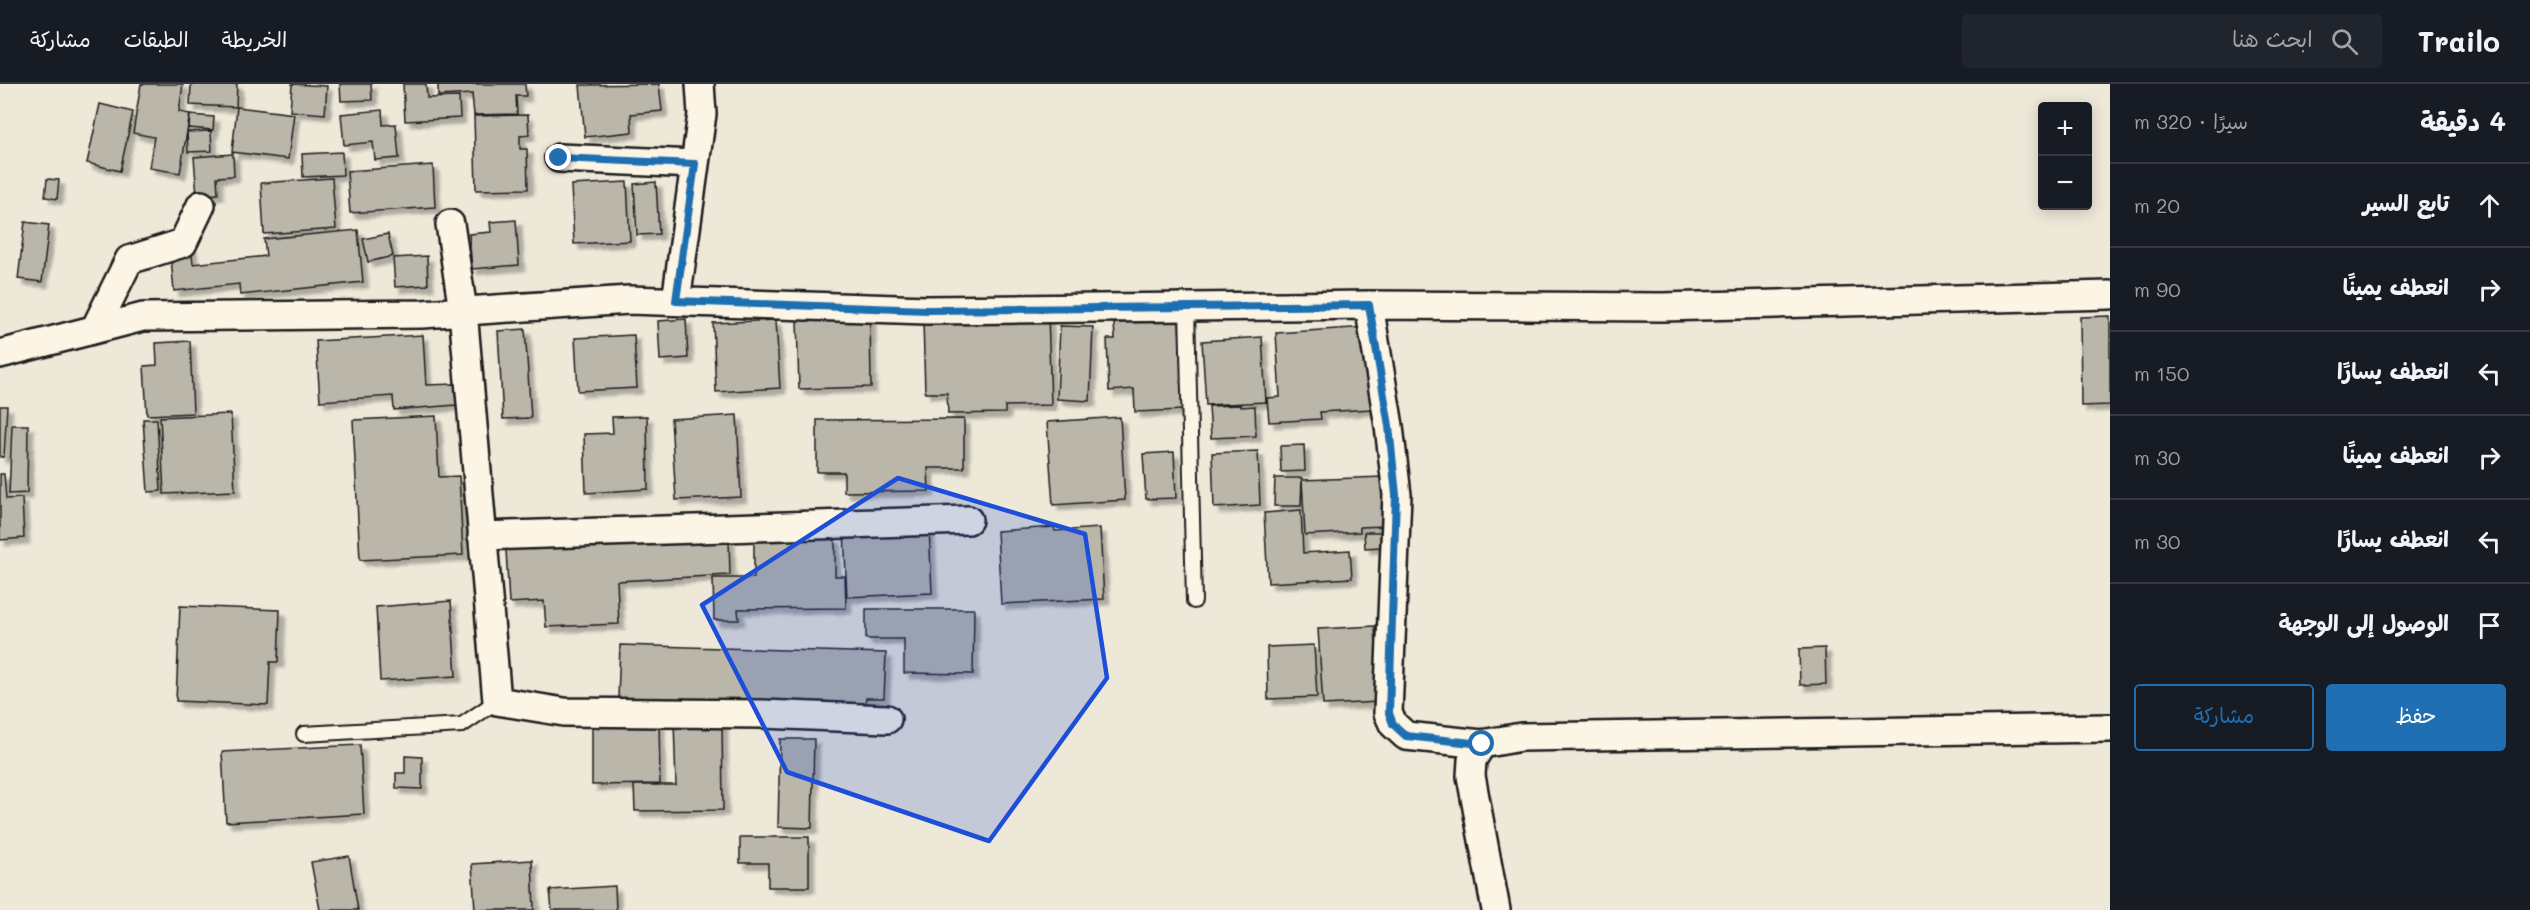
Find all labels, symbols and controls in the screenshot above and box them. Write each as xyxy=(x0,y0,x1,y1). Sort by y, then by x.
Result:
search box xyxy=(1962,14,2382,68)
text: Trailo xyxy=(2418,23,2500,59)
text: ابحث هنا xyxy=(2232,24,2313,53)
text: مشاركة xyxy=(30,25,91,52)
text: الطبقات xyxy=(124,25,189,52)
text: الخريطة xyxy=(222,25,287,52)
icon: search xyxy=(2328,25,2361,58)
map controls xyxy=(2038,102,2092,210)
button: + xyxy=(2038,102,2092,156)
text: 4 دقيقة xyxy=(2420,104,2506,138)
text: سيرًا · 320 m xyxy=(2134,108,2248,134)
route end xyxy=(545,144,571,170)
button: − xyxy=(2038,156,2092,210)
text: تابع السير xyxy=(2363,188,2449,217)
icon: ahead xyxy=(2473,189,2506,222)
text: 20 m xyxy=(2134,192,2180,218)
text: انعطف يمينًا xyxy=(2343,272,2449,301)
icon: right xyxy=(2473,273,2506,306)
text: 90 m xyxy=(2134,276,2181,302)
text: انعطف يسارًا xyxy=(2337,356,2449,385)
icon: left xyxy=(2473,357,2506,390)
text: 150 m xyxy=(2134,360,2189,386)
text: انعطف يمينًا xyxy=(2343,440,2449,469)
icon: right xyxy=(2473,441,2506,474)
text: 30 m xyxy=(2134,444,2180,470)
text: انعطف يسارًا xyxy=(2337,524,2449,553)
icon: left xyxy=(2473,525,2506,558)
text: 30 m xyxy=(2134,528,2180,554)
text: الوصول إلى الوجهة xyxy=(2278,608,2449,637)
icon: arrive xyxy=(2473,609,2506,642)
button: مشاركة xyxy=(2134,684,2314,751)
button: حفظ xyxy=(2326,684,2506,751)
route start xyxy=(1468,730,1494,756)

